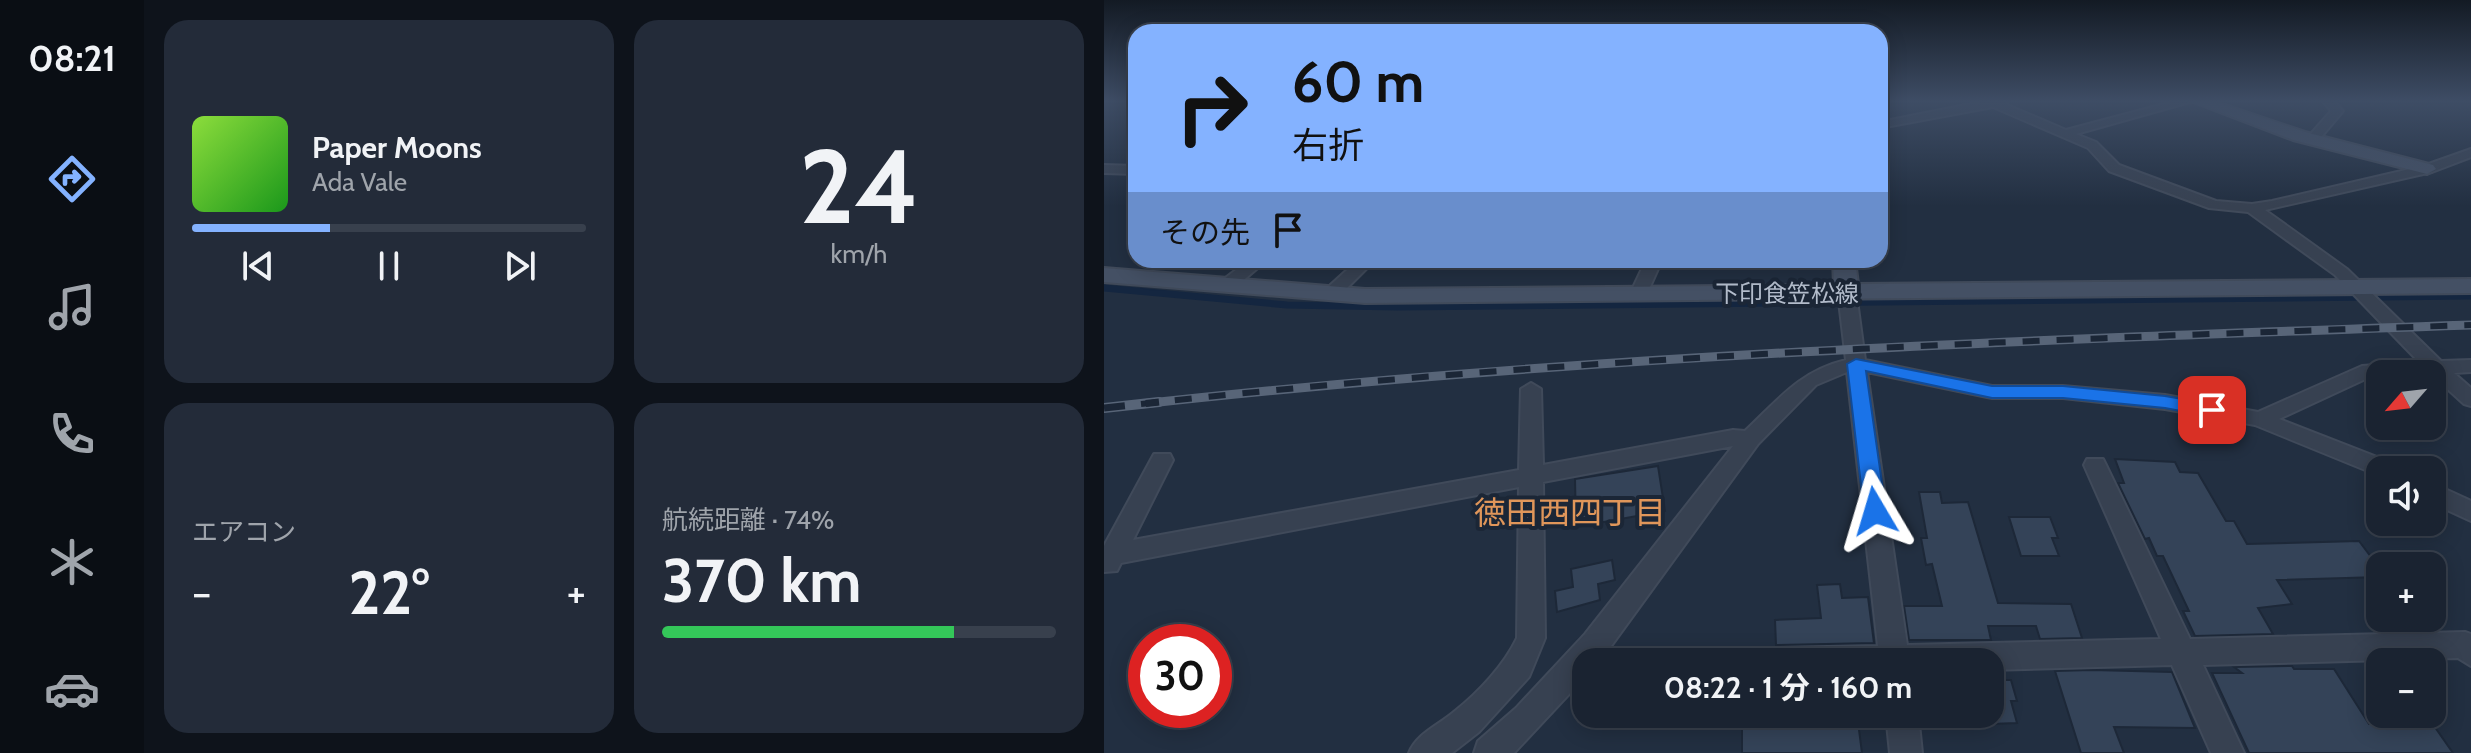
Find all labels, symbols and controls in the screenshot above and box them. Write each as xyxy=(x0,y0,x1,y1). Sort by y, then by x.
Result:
text: 08:21 xyxy=(28,36,116,80)
text: 60 m xyxy=(1292,48,1424,116)
icon: right xyxy=(1160,56,1264,160)
text: 24 xyxy=(799,123,919,249)
text: 右折 xyxy=(1292,123,1364,167)
text: Paper Moons xyxy=(312,129,482,166)
icon: directions xyxy=(44,151,100,207)
text: Ada Vale xyxy=(312,166,407,198)
icon: arrive xyxy=(1266,208,1310,252)
text: その先 xyxy=(1160,214,1250,251)
text: km/h xyxy=(831,238,887,270)
icon: previous xyxy=(236,244,280,288)
icon: pause xyxy=(367,244,411,288)
icon: next xyxy=(498,244,542,288)
icon: music xyxy=(44,279,100,335)
street label: 下印食笠松線 xyxy=(1715,279,1859,308)
north arrow xyxy=(2366,360,2446,440)
map controls xyxy=(2366,360,2446,728)
pin xyxy=(2178,376,2246,444)
icon: arrive xyxy=(2190,388,2234,432)
icon: phone xyxy=(44,406,100,462)
button: sound xyxy=(2366,456,2446,536)
position arrow xyxy=(1833,469,1917,553)
district label: 徳田西四丁目 xyxy=(1474,493,1666,532)
text: 航続距離 · 74% xyxy=(662,504,834,536)
text: エアコン xyxy=(192,516,296,548)
icon: climate xyxy=(44,534,100,590)
text: 370 km xyxy=(662,544,862,617)
button: + xyxy=(2366,552,2446,632)
text: 22° xyxy=(349,556,429,629)
text: − xyxy=(192,566,211,619)
text: + xyxy=(567,566,586,619)
speed limit sign: 30 xyxy=(1128,624,1232,728)
button: − xyxy=(2366,648,2446,728)
icon: car xyxy=(44,661,100,717)
text: 08:22 · 1 分 · 160 m xyxy=(1664,669,1912,706)

